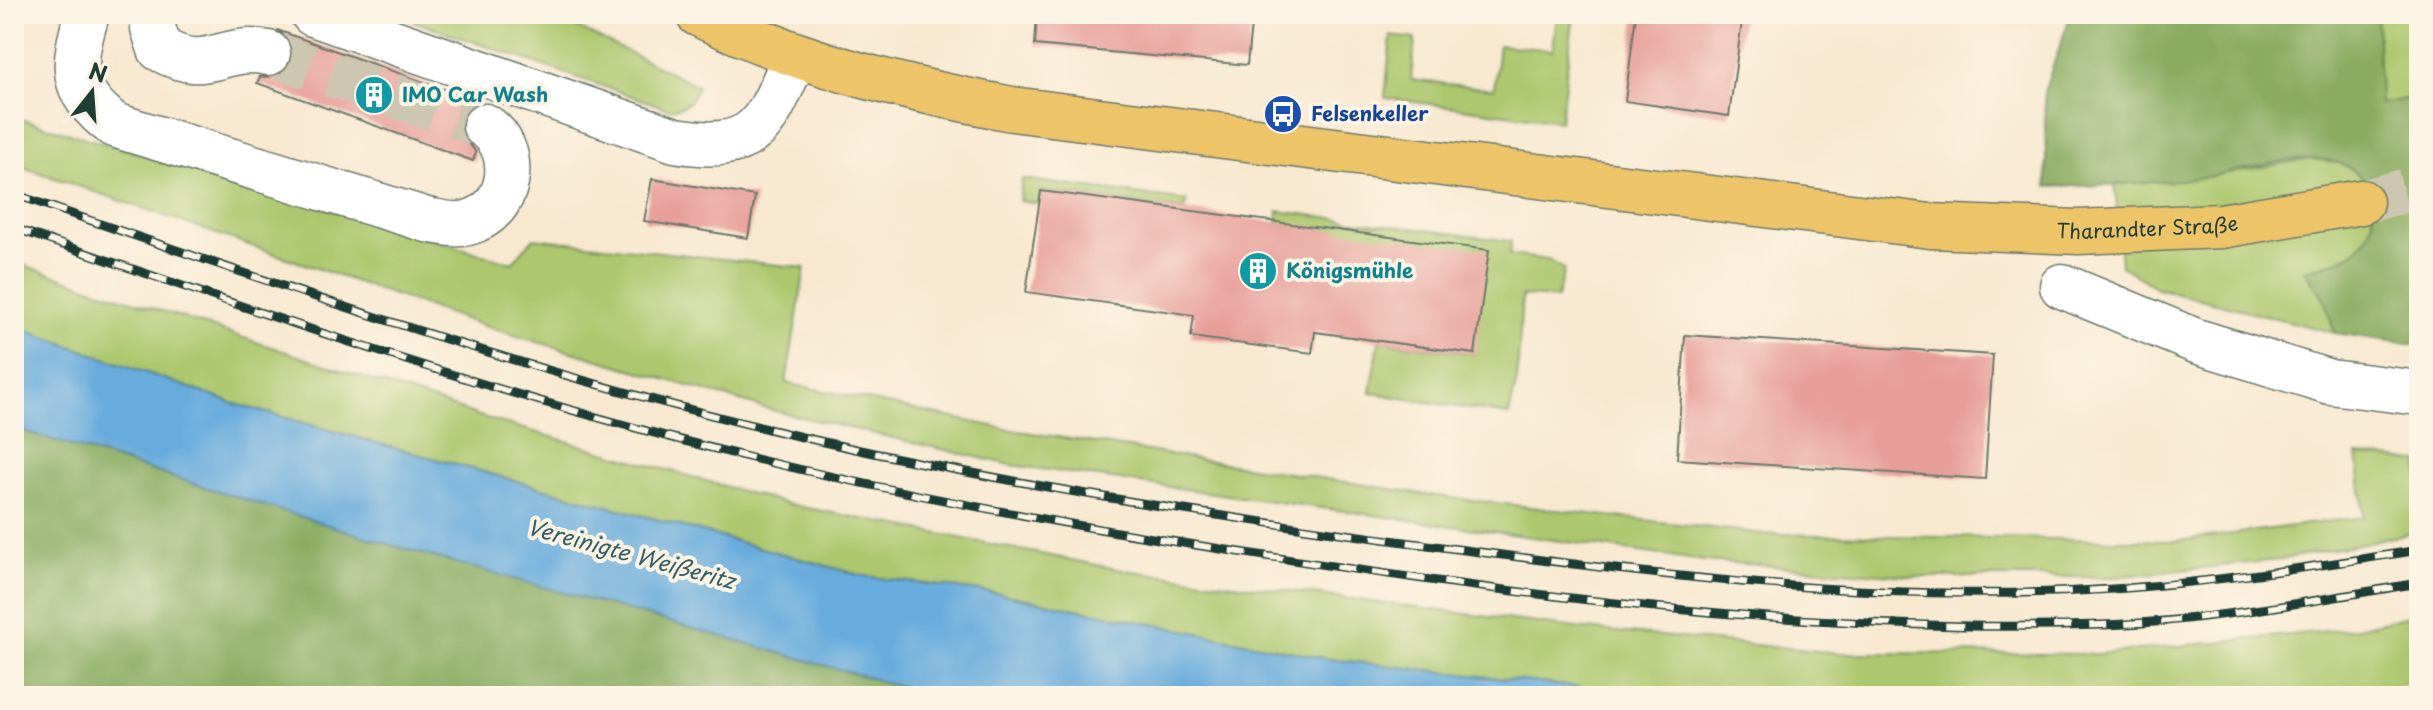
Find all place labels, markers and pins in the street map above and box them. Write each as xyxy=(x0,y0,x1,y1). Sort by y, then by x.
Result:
building icon: IMO Car Wash xyxy=(353,74,395,116)
place label: IMO Car Wash xyxy=(402,79,548,109)
bus stop icon: Felsenkeller xyxy=(1262,93,1304,135)
place label: Felsenkeller xyxy=(1311,98,1429,128)
building icon: Königsmühle xyxy=(1237,250,1279,292)
place label: Königsmühle xyxy=(1286,255,1413,285)

